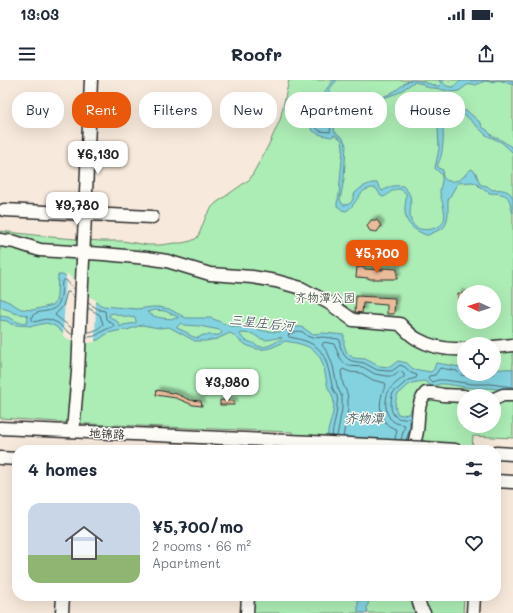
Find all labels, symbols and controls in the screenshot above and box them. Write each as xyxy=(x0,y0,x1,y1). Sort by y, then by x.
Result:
text: 13:03 xyxy=(20,4,59,24)
text: Roofr xyxy=(231,42,282,66)
icon: menu xyxy=(16,43,38,65)
icon: share xyxy=(475,43,497,65)
chip: Buy xyxy=(12,92,64,128)
chip: Rent xyxy=(72,92,131,128)
chip: Filters xyxy=(139,92,212,128)
chip: New xyxy=(220,92,277,128)
chip: Apartment xyxy=(285,92,387,128)
chip: House xyxy=(395,92,465,128)
pin: ¥6,130 xyxy=(65,141,131,175)
text: ¥6,130 xyxy=(77,145,119,162)
pin: ¥9,780 xyxy=(44,192,110,226)
text: ¥9,780 xyxy=(55,196,99,213)
pin: ¥5,700 xyxy=(344,240,410,274)
text: ¥5,700 xyxy=(355,244,399,261)
north arrow xyxy=(457,285,501,329)
map controls xyxy=(457,285,501,433)
park label: 齐物潭公园 xyxy=(295,289,355,305)
water label: 三星庄后河 xyxy=(229,310,297,334)
button: locate xyxy=(457,337,501,381)
pin: ¥3,980 xyxy=(194,369,260,403)
text: ¥3,980 xyxy=(205,373,249,390)
button: layers xyxy=(457,389,501,433)
water label: 齐物潭 xyxy=(344,409,384,426)
street label: 地锦路 xyxy=(89,424,125,442)
text: 4 homes xyxy=(28,458,97,480)
icon: filters xyxy=(463,458,485,480)
text: ¥5,700/mo xyxy=(152,515,243,537)
icon: home xyxy=(60,519,108,567)
icon: heart xyxy=(463,532,485,554)
text: 2 rooms · 66 m² xyxy=(152,537,251,554)
text: Apartment xyxy=(152,554,221,571)

